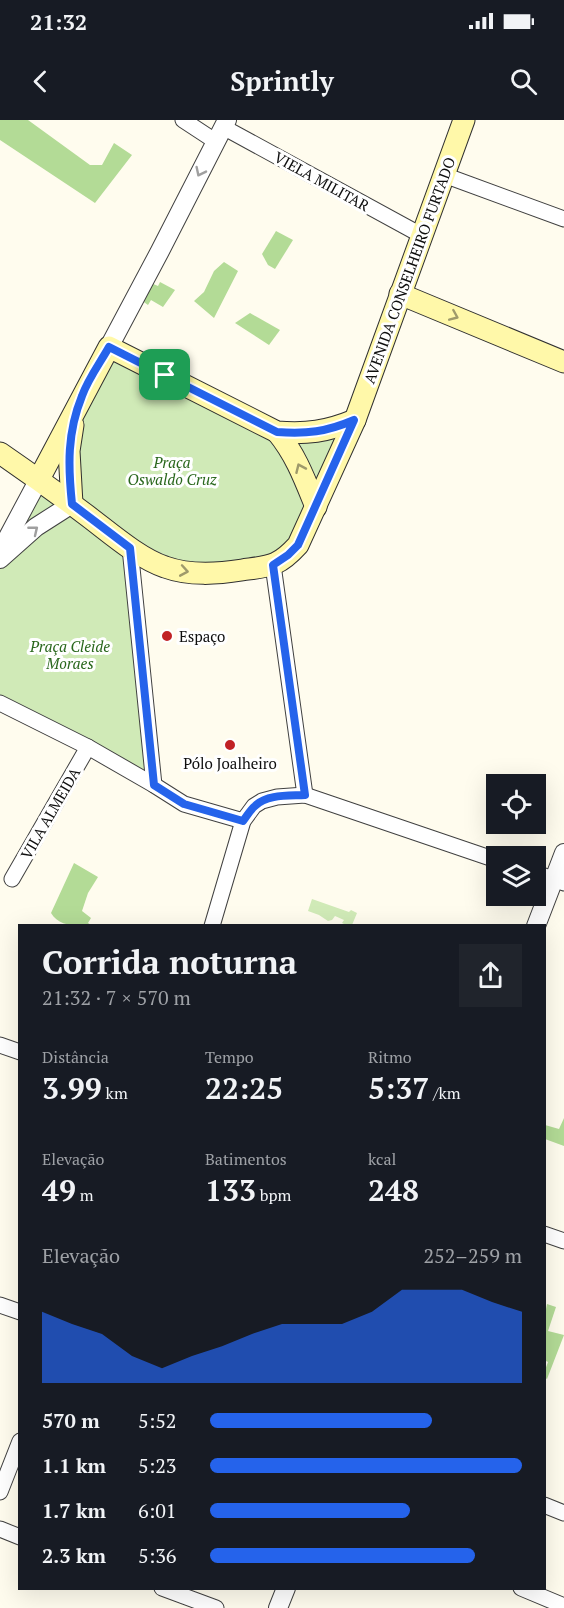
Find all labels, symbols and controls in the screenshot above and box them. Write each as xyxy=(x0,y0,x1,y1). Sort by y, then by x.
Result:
text: 21:32 xyxy=(30,7,87,36)
text: Sprintly xyxy=(230,63,334,99)
icon: back xyxy=(24,65,57,98)
icon: search xyxy=(507,65,540,98)
street label: VIELA MILITAR xyxy=(271,147,373,216)
street label: AVENIDA CONSELHEIRO FURTADO xyxy=(359,154,459,386)
one-way arrow xyxy=(195,165,207,176)
one-way arrow xyxy=(448,309,459,321)
pin xyxy=(139,349,190,400)
icon: arrive xyxy=(148,358,181,391)
park label: Praça Oswaldo Cruz xyxy=(127,452,217,489)
one-way arrow xyxy=(295,463,307,474)
one-way arrow xyxy=(28,526,39,537)
one-way arrow xyxy=(178,564,188,577)
place label: Espaço xyxy=(179,626,225,646)
marker: Espaço xyxy=(160,629,174,643)
park label: Praça Cleide Moraes xyxy=(29,636,110,673)
marker: Pólo Joalheiro xyxy=(223,738,237,752)
place label: Pólo Joalheiro xyxy=(183,753,277,773)
street label: VILA ALMEIDA xyxy=(16,763,85,862)
map controls xyxy=(486,774,546,906)
button: locate xyxy=(486,774,546,834)
button: layers xyxy=(486,846,546,906)
text: Corrida noturna xyxy=(42,940,297,983)
button: share xyxy=(459,944,522,1007)
text: 21:32 · 7 × 570 m xyxy=(42,984,191,1011)
text: Distância xyxy=(42,1046,109,1068)
text: Tempo xyxy=(205,1046,254,1068)
text: Ritmo xyxy=(368,1046,412,1068)
text: 3.99 xyxy=(42,1068,102,1108)
text: 22:25 xyxy=(205,1068,283,1108)
text: 5:37 xyxy=(368,1068,429,1108)
text: km xyxy=(102,1082,128,1104)
text: /km xyxy=(429,1082,461,1104)
text: Elevação xyxy=(42,1148,104,1170)
text: Batimentos xyxy=(205,1148,287,1170)
text: kcal xyxy=(368,1148,396,1170)
text: 49 xyxy=(42,1170,76,1210)
text: 133 xyxy=(205,1170,256,1210)
text: 248 xyxy=(368,1170,419,1210)
text: m xyxy=(76,1184,94,1206)
text: bpm xyxy=(256,1184,291,1206)
text: Elevação xyxy=(42,1242,120,1269)
text: 252–259 m xyxy=(423,1242,522,1269)
text: 570 m xyxy=(42,1407,100,1434)
text: 5:52 xyxy=(138,1407,177,1434)
text: 1.1 km xyxy=(42,1452,106,1479)
text: 5:23 xyxy=(138,1452,177,1479)
text: 1.7 km xyxy=(42,1497,106,1524)
text: 6:01 xyxy=(138,1497,177,1524)
text: 2.3 km xyxy=(42,1542,106,1569)
text: 5:36 xyxy=(138,1542,177,1569)

